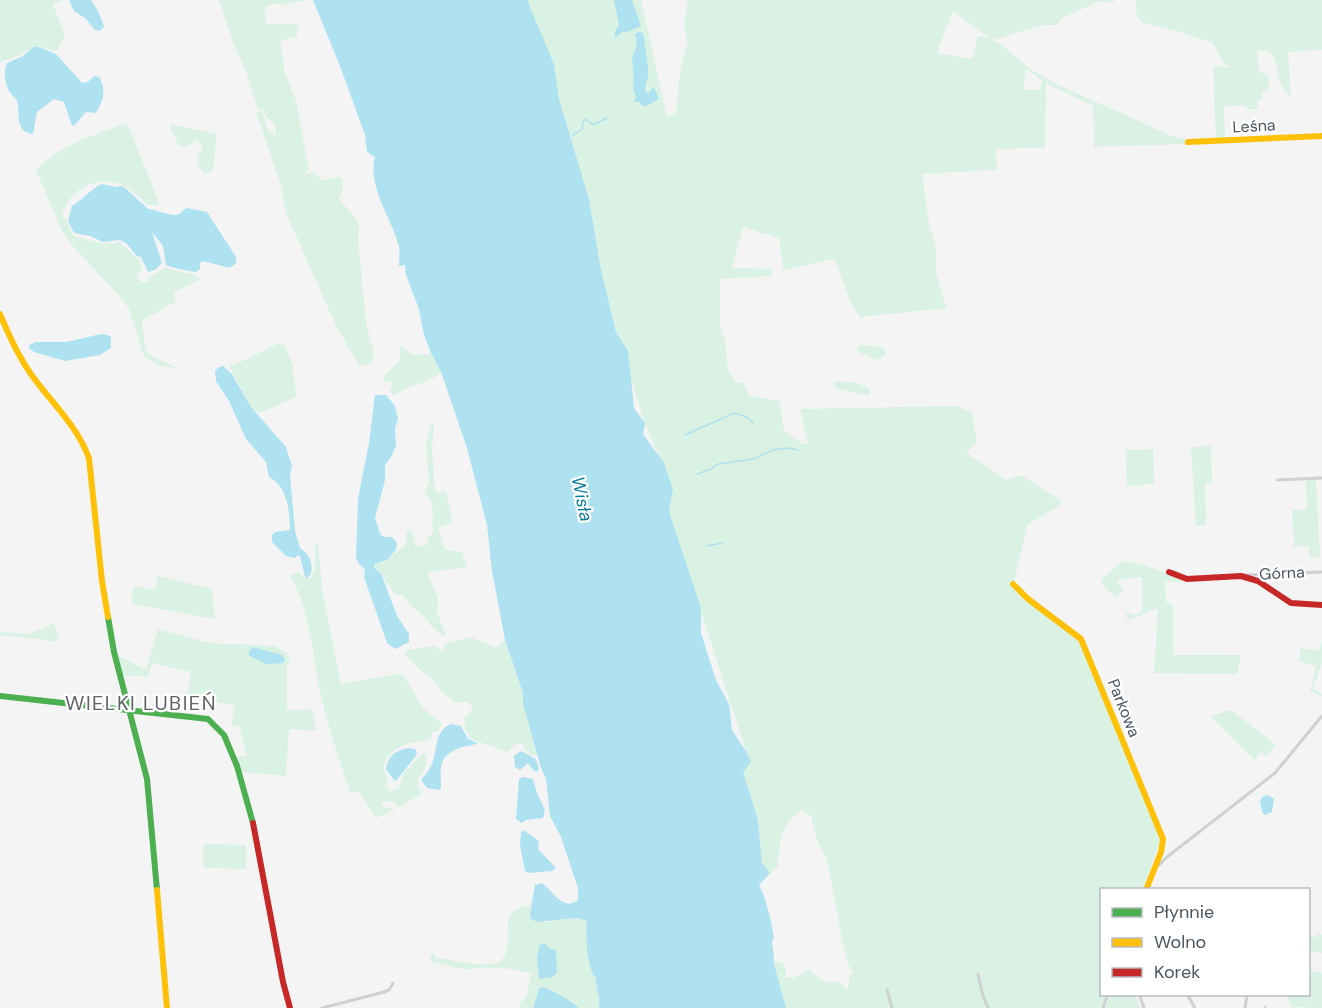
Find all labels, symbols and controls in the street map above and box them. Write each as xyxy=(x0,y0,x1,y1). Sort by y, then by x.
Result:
street label: Leśna xyxy=(1232,114,1276,138)
water label: Wisła xyxy=(566,474,598,524)
street label: Górna xyxy=(1259,561,1305,585)
street label: Parkowa xyxy=(1103,676,1145,740)
district label: WIELKI LUBIEŃ xyxy=(65,690,217,716)
legend xyxy=(1100,888,1310,996)
text: Płynnie xyxy=(1154,900,1214,924)
text: Wolno xyxy=(1154,930,1206,954)
text: Korek xyxy=(1154,960,1200,984)

